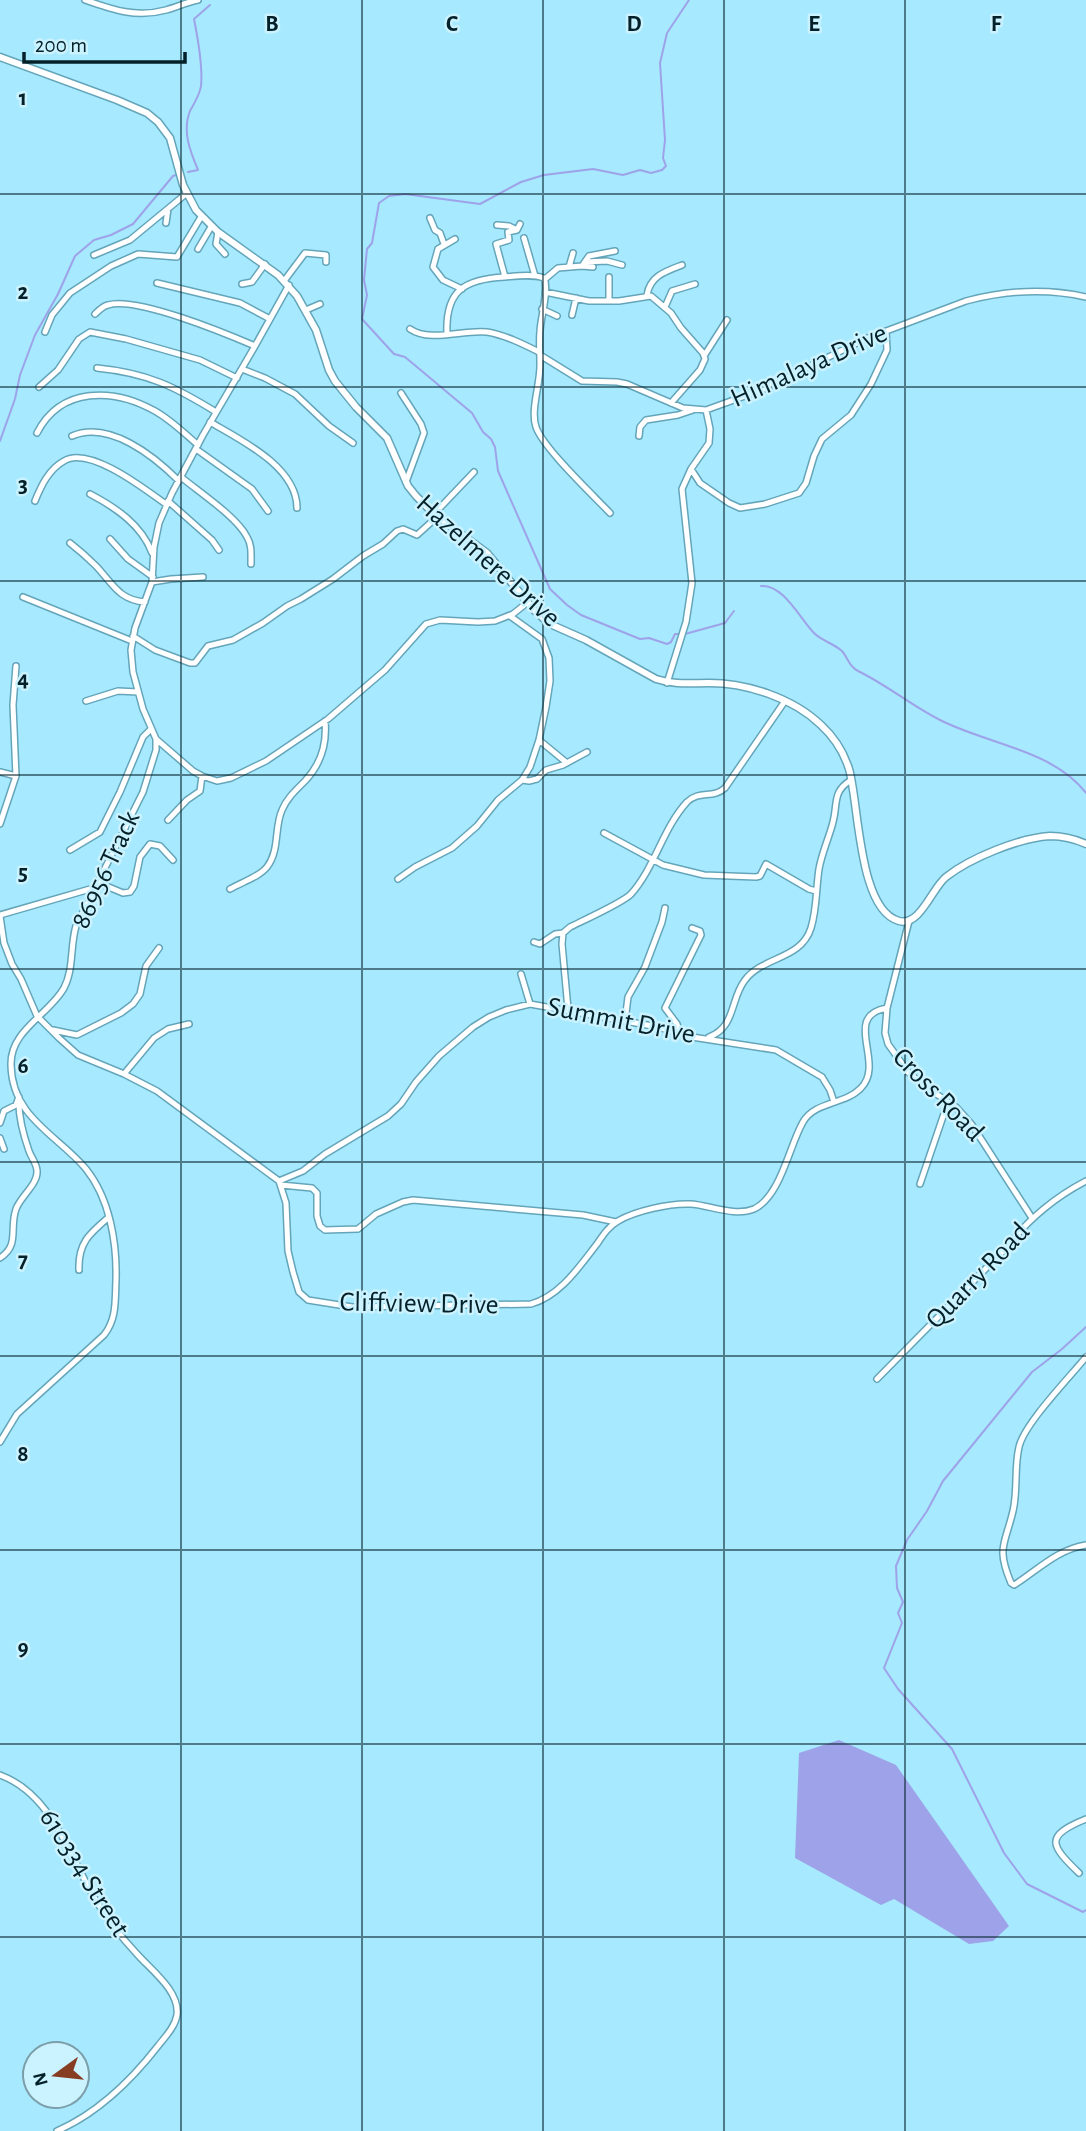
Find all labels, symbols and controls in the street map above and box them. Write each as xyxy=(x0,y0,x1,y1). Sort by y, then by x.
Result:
text: B xyxy=(265,13,279,36)
text: C xyxy=(446,13,458,36)
text: D xyxy=(626,13,642,36)
text: E xyxy=(808,13,820,36)
text: F xyxy=(991,13,1002,36)
scale bar xyxy=(24,21,186,65)
text: 200 m xyxy=(35,35,87,56)
text: 1 xyxy=(19,87,27,110)
text: 2 xyxy=(18,281,29,304)
street label: Himalaya Drive xyxy=(727,319,891,413)
text: 3 xyxy=(18,474,28,497)
street label: Hazelmere Drive xyxy=(411,490,565,632)
text: 4 xyxy=(17,668,29,691)
street label: 86956 Track xyxy=(67,807,145,933)
text: 5 xyxy=(18,862,28,885)
street label: Summit Drive xyxy=(545,993,697,1049)
street label: Cross Road xyxy=(887,1043,989,1147)
text: 6 xyxy=(17,1055,29,1078)
street label: Quarry Road xyxy=(921,1218,1035,1334)
text: 7 xyxy=(18,1249,28,1272)
street label: Cliffview Drive xyxy=(339,1289,499,1319)
text: 8 xyxy=(17,1443,29,1466)
text: 9 xyxy=(17,1637,29,1660)
street label: 610334 Street xyxy=(34,1804,134,1942)
north arrow xyxy=(21,2040,91,2110)
text: N xyxy=(30,2070,52,2088)

